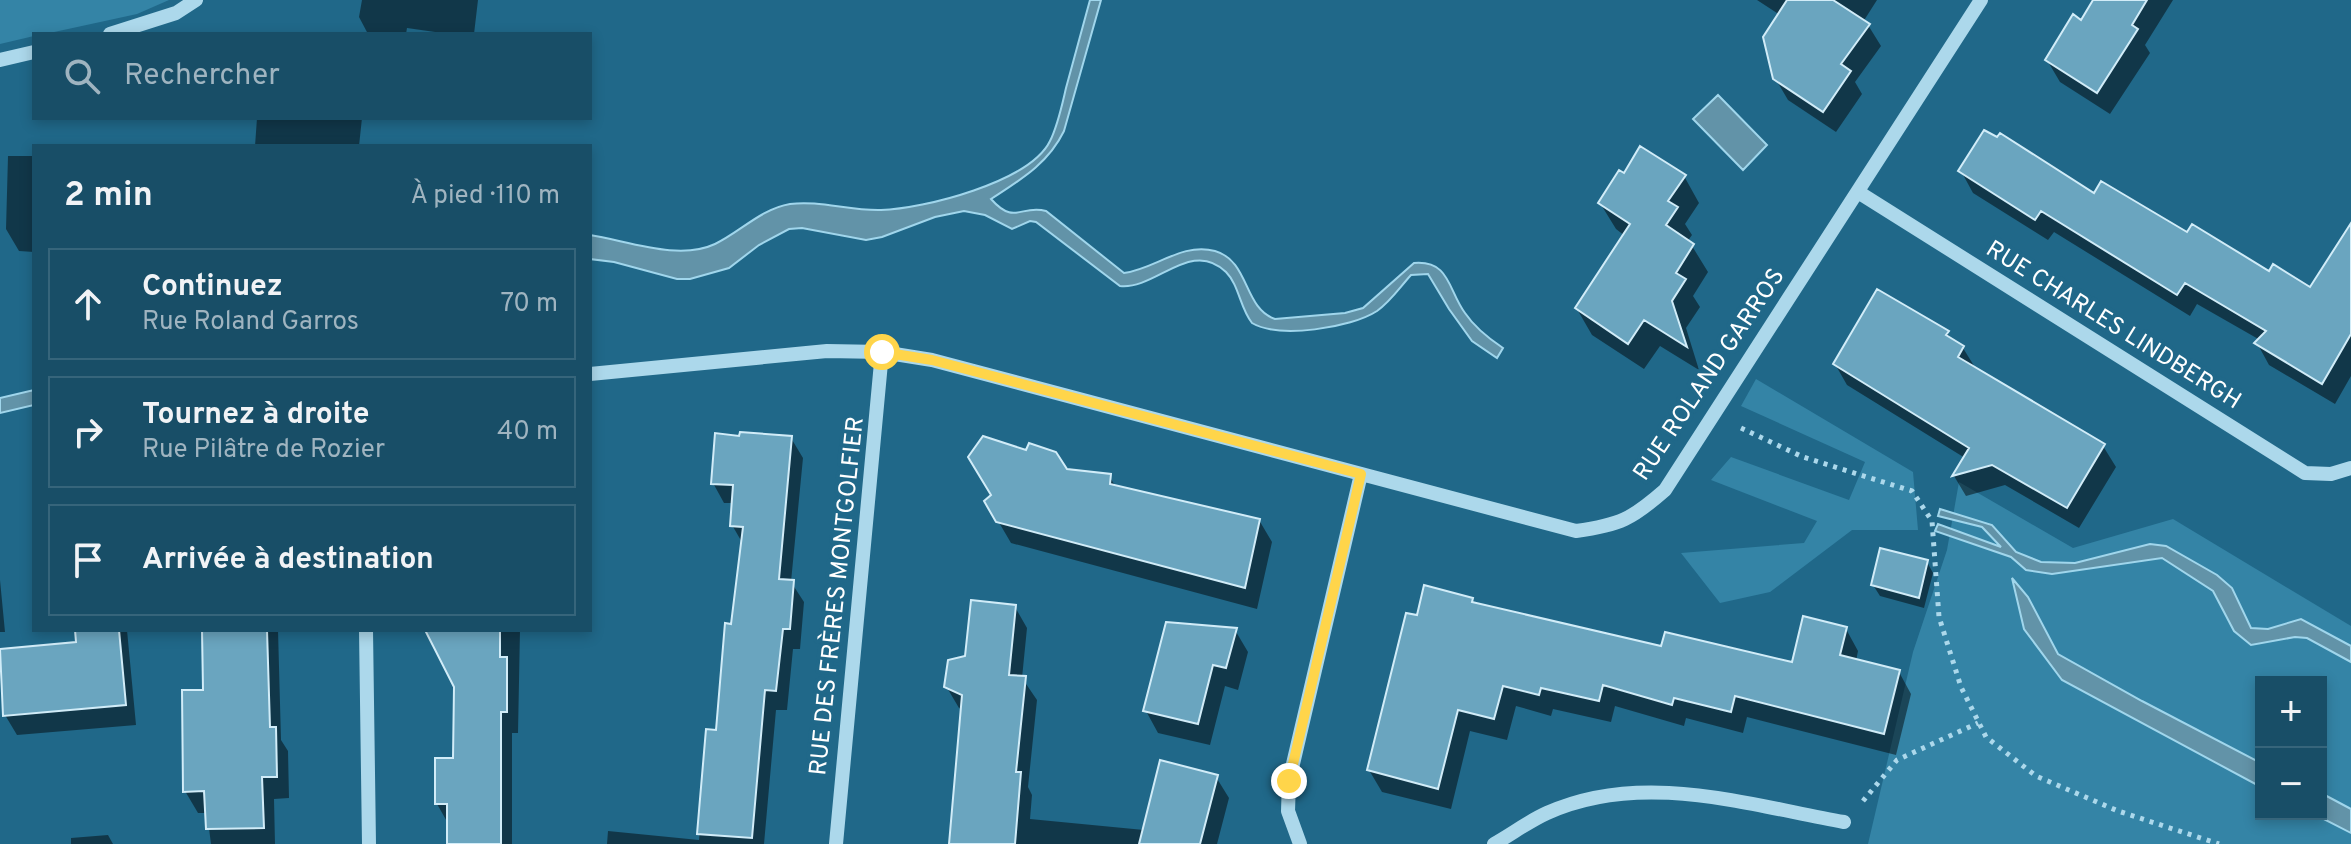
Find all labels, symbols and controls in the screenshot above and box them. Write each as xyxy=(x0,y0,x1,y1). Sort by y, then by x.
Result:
search box xyxy=(32,32,592,120)
icon: search xyxy=(60,54,104,98)
text: Rechercher xyxy=(124,58,280,95)
text: 2 min xyxy=(64,175,153,218)
text: À pied · 110 m xyxy=(410,180,560,213)
street label: RUE CHARLES LINDBERGH xyxy=(1980,235,2246,417)
street label: RUE ROLAND GARROS xyxy=(1628,263,1792,487)
text: Continuez xyxy=(142,269,283,306)
icon: ahead xyxy=(66,282,110,326)
text: 70 m xyxy=(500,288,558,321)
text: Rue Roland Garros xyxy=(142,306,359,339)
route start xyxy=(864,334,900,370)
text: Tournez à droite xyxy=(142,397,370,434)
icon: right xyxy=(66,410,110,454)
street label: RUE DES FRÈRES MONTGOLFIER xyxy=(802,415,872,777)
text: 40 m xyxy=(497,416,558,449)
text: Rue Pilâtre de Rozier xyxy=(142,434,385,467)
icon: arrive xyxy=(66,538,110,582)
text: Arrivée à destination xyxy=(142,542,434,579)
map controls xyxy=(2255,676,2327,820)
button: + xyxy=(2255,676,2327,748)
button: − xyxy=(2255,748,2327,820)
route end xyxy=(1271,763,1307,799)

